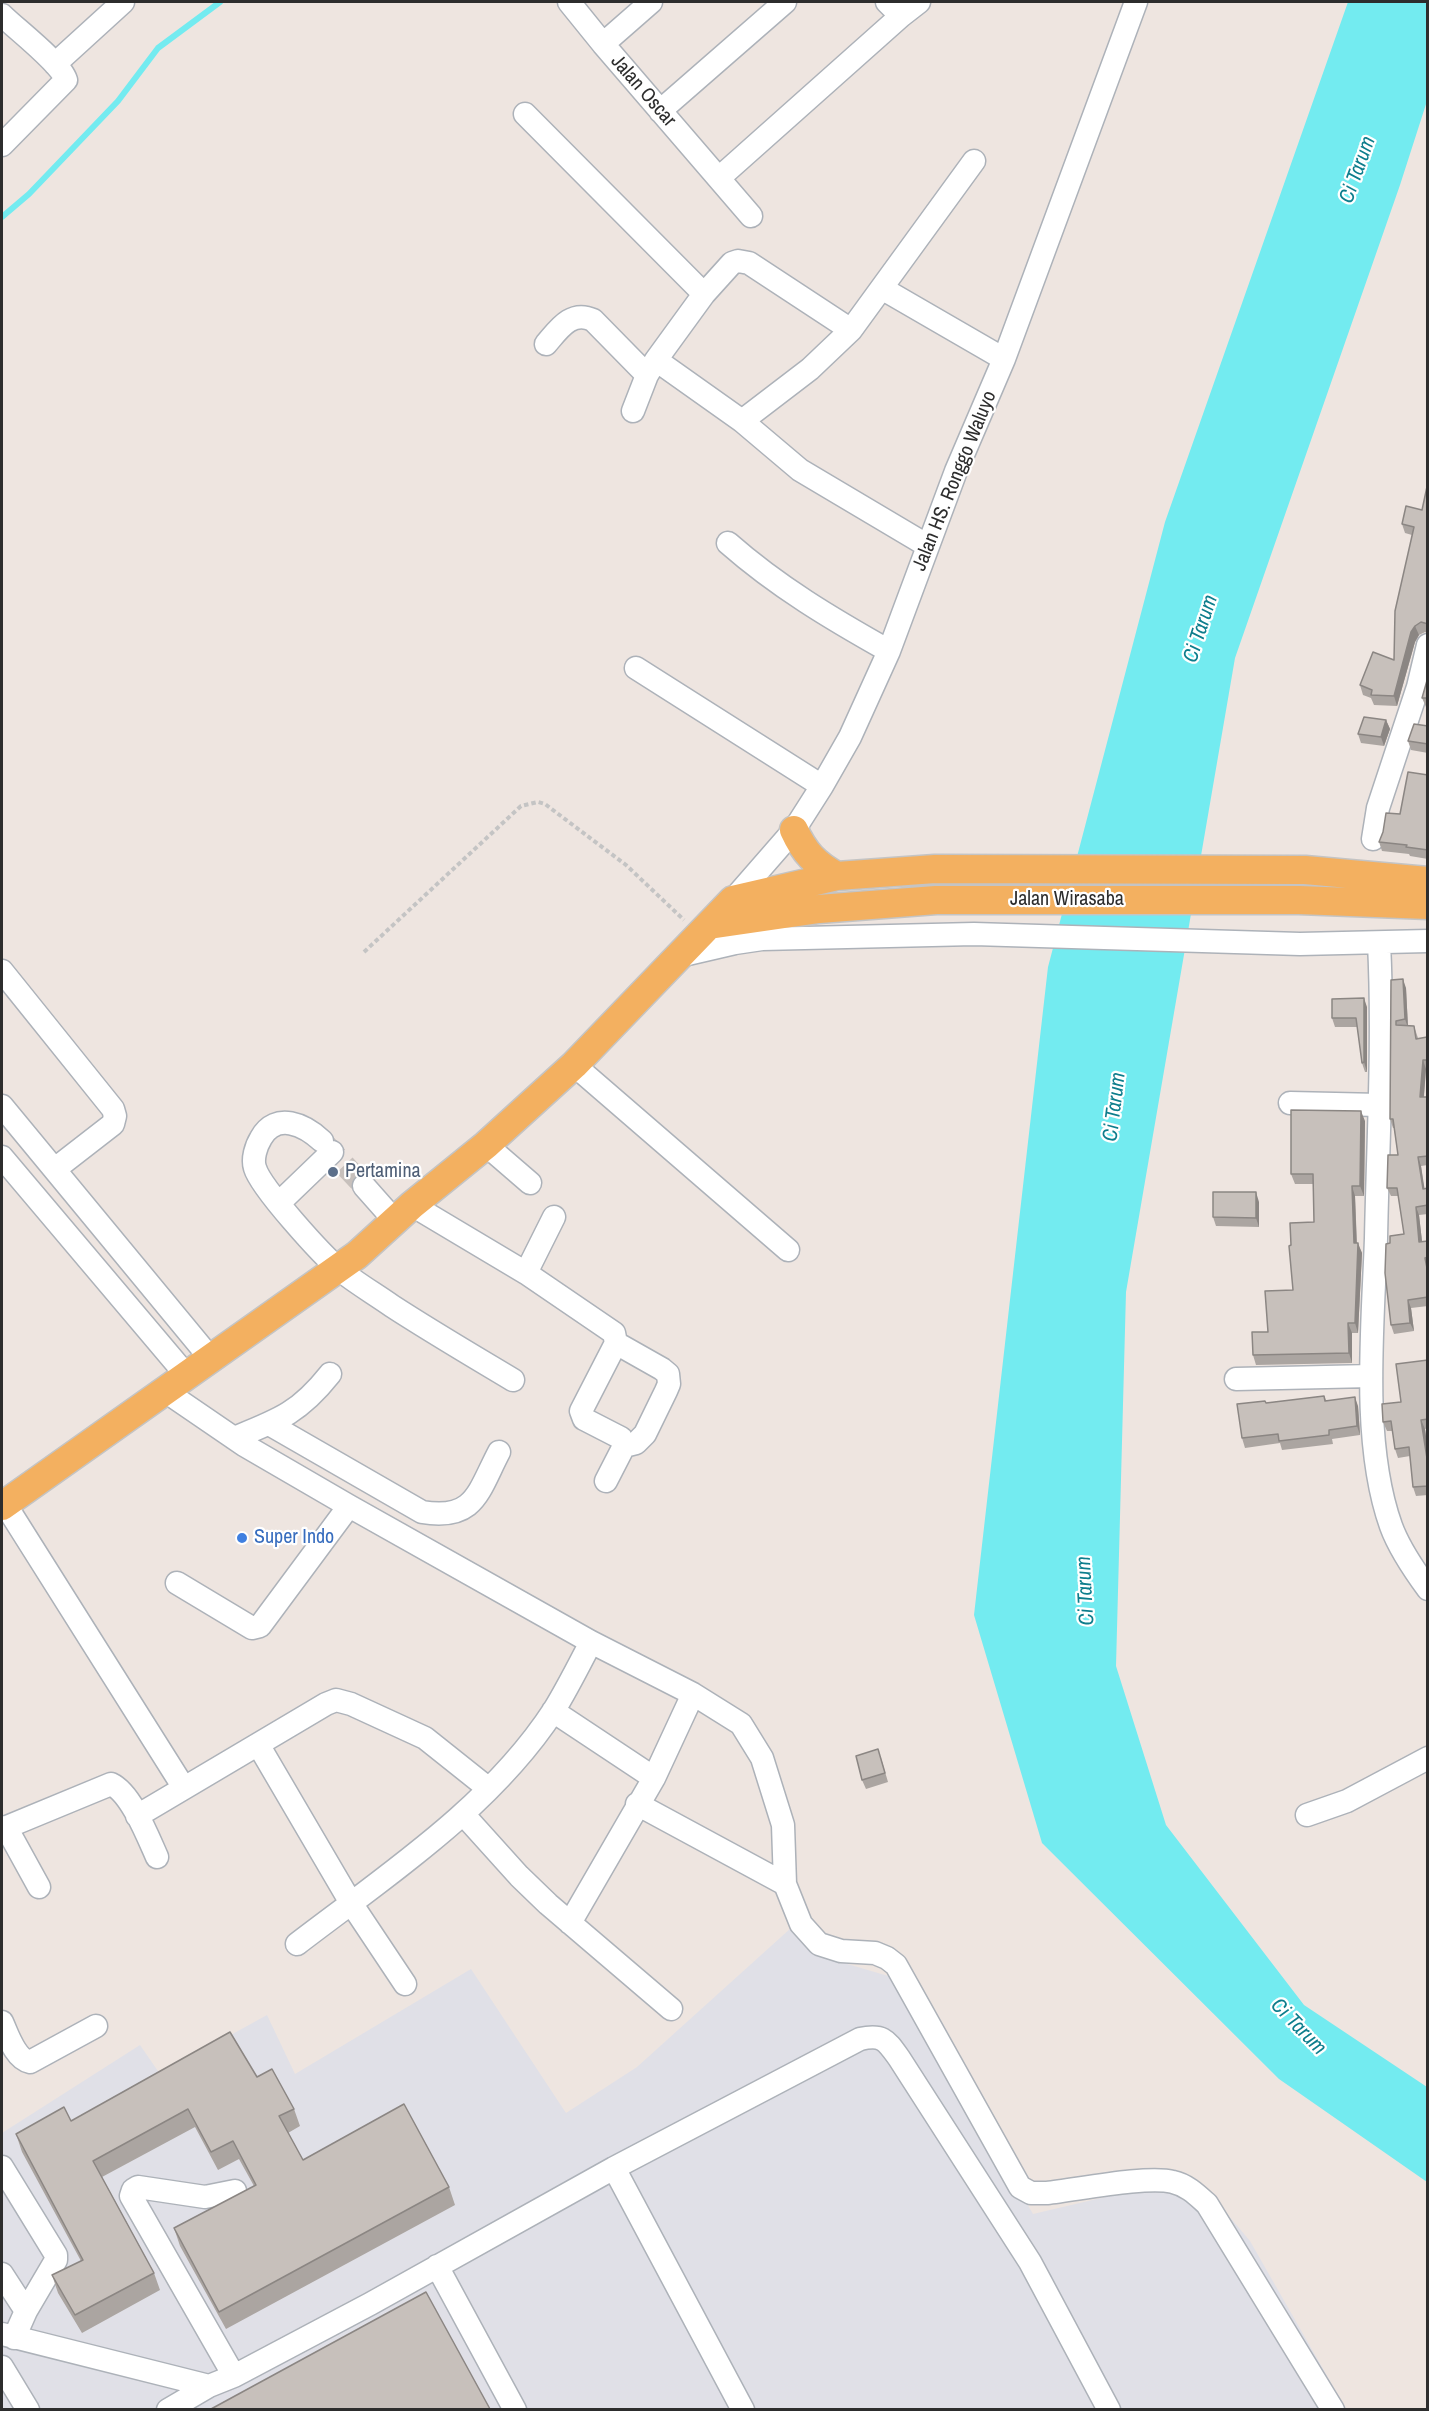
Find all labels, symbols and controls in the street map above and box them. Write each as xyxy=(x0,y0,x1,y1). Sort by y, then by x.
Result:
street label: Jalan Oscar xyxy=(605,50,681,132)
water label: Ci Tarum xyxy=(1334,133,1382,207)
street label: Jalan HS. Ronggo Waluyo xyxy=(908,388,1002,574)
water label: Ci Tarum xyxy=(1178,592,1224,666)
street label: Jalan Wirasaba xyxy=(1010,888,1124,912)
water label: Ci Tarum xyxy=(1098,1071,1132,1143)
place label: Pertamina xyxy=(345,1160,421,1184)
marker: Pertamina xyxy=(326,1165,340,1179)
place label: Super Indo xyxy=(254,1526,334,1550)
marker: Super Indo xyxy=(235,1531,249,1545)
water label: Ci Tarum xyxy=(1072,1556,1100,1626)
water label: Ci Tarum xyxy=(1265,1993,1331,2061)

